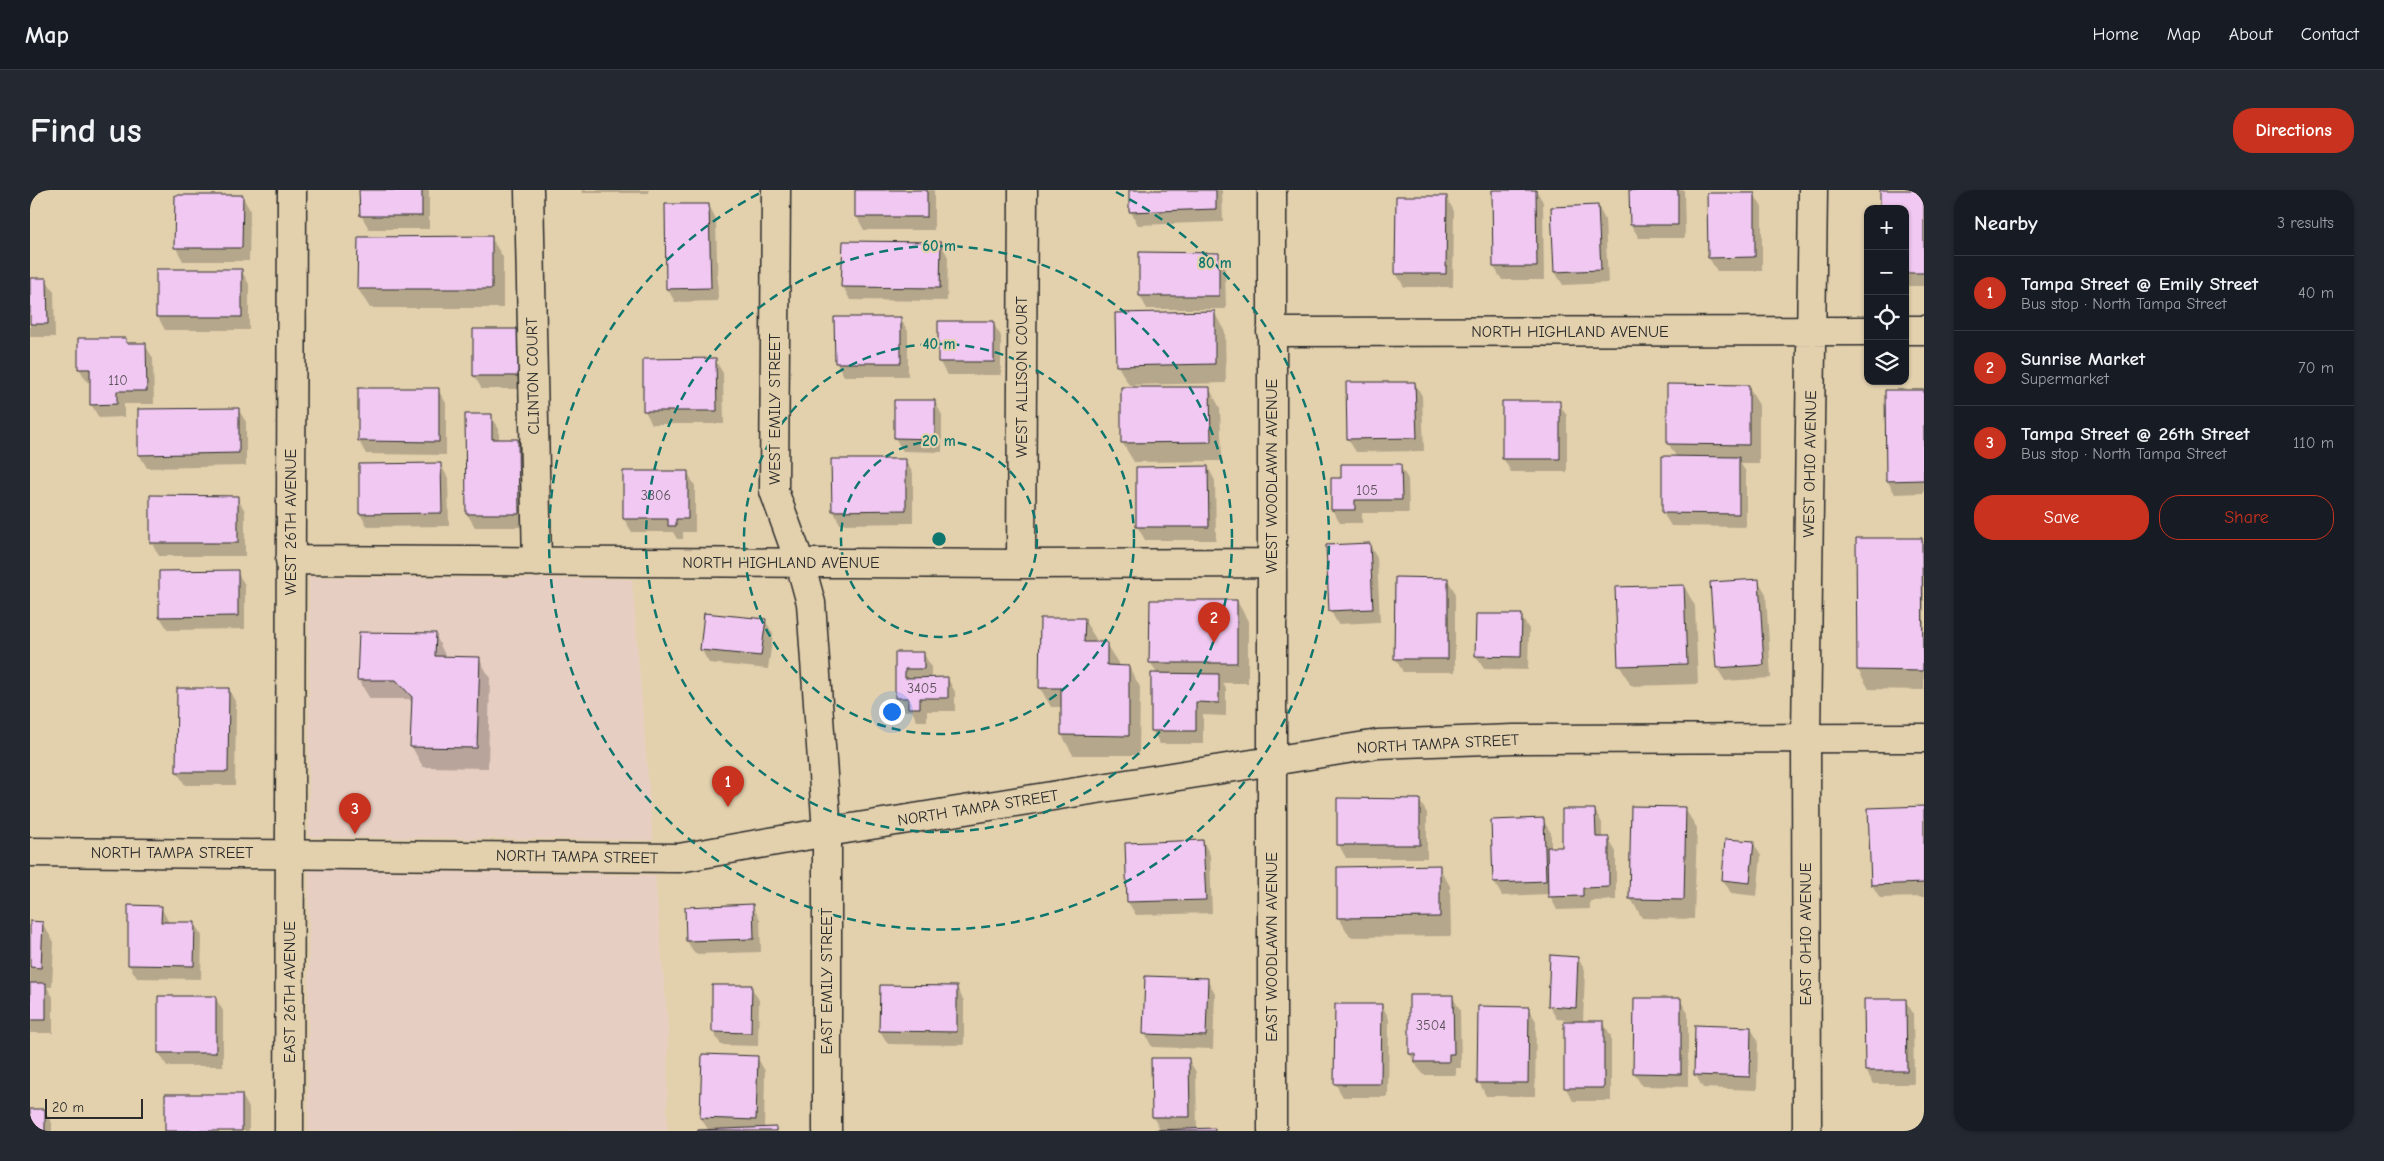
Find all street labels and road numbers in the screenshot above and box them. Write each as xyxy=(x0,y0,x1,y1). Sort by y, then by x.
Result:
street label: WEST ALLISON COURT xyxy=(1013,296,1031,458)
street label: CLINTON COURT xyxy=(523,317,543,435)
street label: NORTH HIGHLAND AVENUE xyxy=(1471,323,1669,341)
street label: WEST EMILY STREET xyxy=(766,333,784,485)
street label: WEST WOODLAWN AVENUE xyxy=(1263,378,1281,573)
street label: WEST OHIO AVENUE xyxy=(1800,390,1820,538)
street label: WEST 26TH AVENUE xyxy=(282,448,300,595)
street label: NORTH HIGHLAND AVENUE xyxy=(682,554,880,572)
street label: NORTH TAMPA STREET xyxy=(1356,731,1520,757)
street label: NORTH TAMPA STREET xyxy=(896,786,1060,830)
street label: NORTH TAMPA STREET xyxy=(91,844,254,862)
street label: NORTH TAMPA STREET xyxy=(496,847,659,867)
street label: EAST WOODLAWN AVENUE xyxy=(1263,852,1281,1042)
street label: EAST OHIO AVENUE xyxy=(1797,862,1815,1005)
street label: EAST EMILY STREET xyxy=(818,907,836,1054)
street label: EAST 26TH AVENUE xyxy=(281,921,299,1063)

